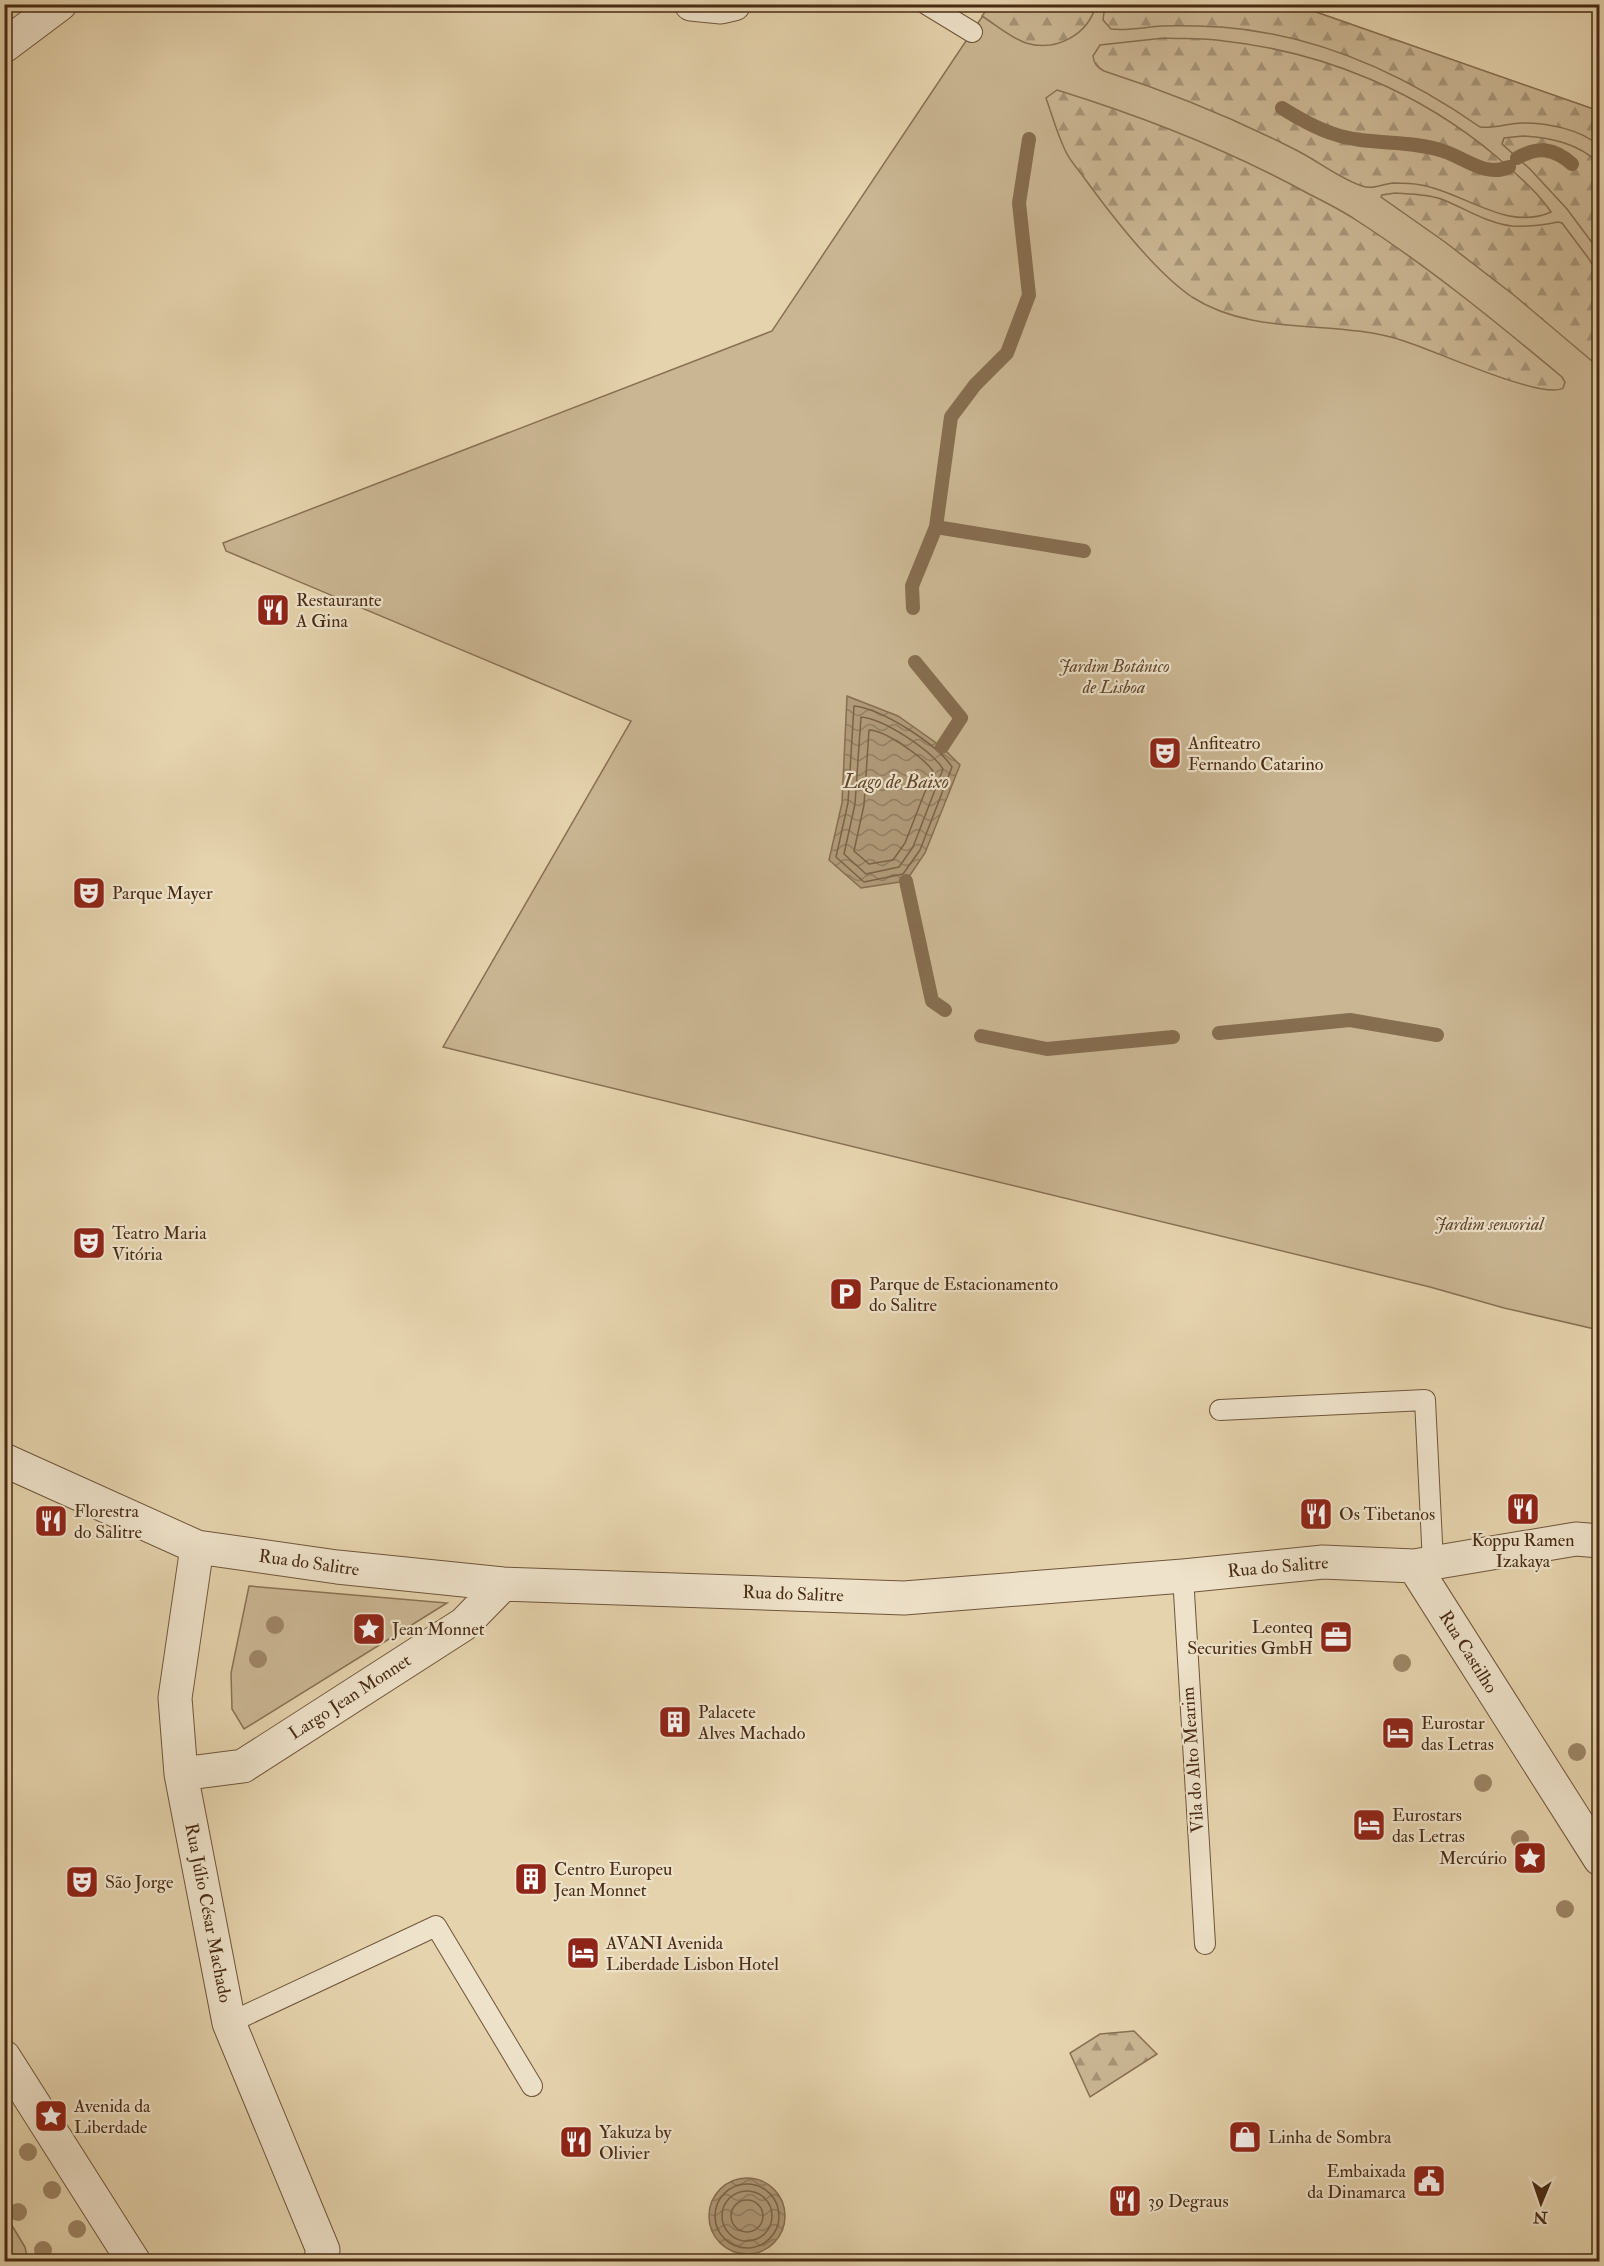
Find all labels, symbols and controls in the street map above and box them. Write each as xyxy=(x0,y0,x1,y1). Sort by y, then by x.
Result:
place label: Restaurante A Gina xyxy=(295,589,382,633)
restaurant icon: Restaurante A Gina xyxy=(255,592,291,628)
park label: Jardim Botânico de Lisboa xyxy=(1058,655,1170,699)
place label: Anfiteatro Fernando Catarino xyxy=(1187,732,1324,776)
theatre icon: Anfiteatro Fernando Catarino xyxy=(1147,735,1183,771)
water label: Lago de Baixo xyxy=(842,769,949,794)
theatre icon: Parque Mayer xyxy=(71,875,107,911)
place label: Parque Mayer xyxy=(112,882,213,905)
park label: Jardim sensorial xyxy=(1435,1213,1545,1236)
place label: Teatro Maria Vitória xyxy=(112,1222,207,1266)
theatre icon: Teatro Maria Vitória xyxy=(71,1225,107,1261)
place label: Parque de Estacionamento do Salitre xyxy=(869,1273,1058,1317)
parking icon: Parque de Estacionamento do Salitre xyxy=(828,1276,864,1312)
restaurant icon: Koppu Ramen Izakaya xyxy=(1505,1491,1541,1527)
restaurant icon: Os Tibetanos xyxy=(1298,1496,1334,1532)
place label: Florestra do Salitre xyxy=(74,1500,143,1544)
restaurant icon: Florestra do Salitre xyxy=(33,1503,69,1539)
place label: Os Tibetanos xyxy=(1339,1503,1435,1526)
place label: Koppu Ramen Izakaya xyxy=(1471,1529,1575,1573)
street label: Rua do Salitre xyxy=(257,1545,361,1581)
street label: Rua do Salitre xyxy=(1227,1551,1330,1583)
street label: Rua do Salitre xyxy=(742,1581,844,1607)
street label: Rua Castilho xyxy=(1434,1606,1503,1698)
place icon: Jean Monnet xyxy=(351,1611,387,1647)
place label: Leonteq Securities GmbH xyxy=(1187,1616,1314,1660)
place label: Jean Monnet xyxy=(391,1618,485,1641)
office icon: Leonteq Securities GmbH xyxy=(1318,1619,1354,1655)
street label: Largo Jean Monnet xyxy=(285,1649,416,1745)
street label: Vila do Alto Mearim xyxy=(1176,1686,1210,1834)
place label: Palacete Alves Machado xyxy=(697,1701,806,1745)
building icon: Palacete Alves Machado xyxy=(657,1704,693,1740)
place label: Eurostar das Letras xyxy=(1421,1712,1494,1756)
hotel icon: Eurostar das Letras xyxy=(1380,1715,1416,1751)
place label: Eurostars das Letras xyxy=(1392,1804,1465,1848)
hotel icon: Eurostars das Letras xyxy=(1351,1807,1387,1843)
street label: Rua Júlio César Machado xyxy=(179,1821,237,2005)
place icon: Mercúrio xyxy=(1512,1840,1548,1876)
place label: Mercúrio xyxy=(1439,1847,1507,1870)
place label: Centro Europeu Jean Monnet xyxy=(553,1858,672,1902)
building icon: Centro Europeu Jean Monnet xyxy=(513,1861,549,1897)
theatre icon: São Jorge xyxy=(64,1864,100,1900)
place label: São Jorge xyxy=(105,1871,174,1894)
place label: AVANI Avenida Liberdade Lisbon Hotel xyxy=(605,1932,779,1976)
hotel icon: AVANI Avenida Liberdade Lisbon Hotel xyxy=(565,1935,601,1971)
place label: Avenida da Liberdade xyxy=(73,2095,151,2139)
place icon: Avenida da Liberdade xyxy=(33,2098,69,2134)
shop icon: Linha de Sombra xyxy=(1227,2119,1263,2155)
place label: Yakuza by Olivier xyxy=(599,2121,673,2165)
restaurant icon: Yakuza by Olivier xyxy=(558,2124,594,2160)
place label: Linha de Sombra xyxy=(1268,2126,1392,2149)
place label: Embaixada da Dinamarca xyxy=(1307,2160,1407,2204)
public building icon: Embaixada da Dinamarca xyxy=(1411,2163,1447,2199)
north arrow xyxy=(1511,2173,1571,2233)
restaurant icon: 39 Degraus xyxy=(1107,2183,1143,2219)
place label: 39 Degraus xyxy=(1148,2190,1229,2213)
text: N xyxy=(1532,2207,1549,2227)

